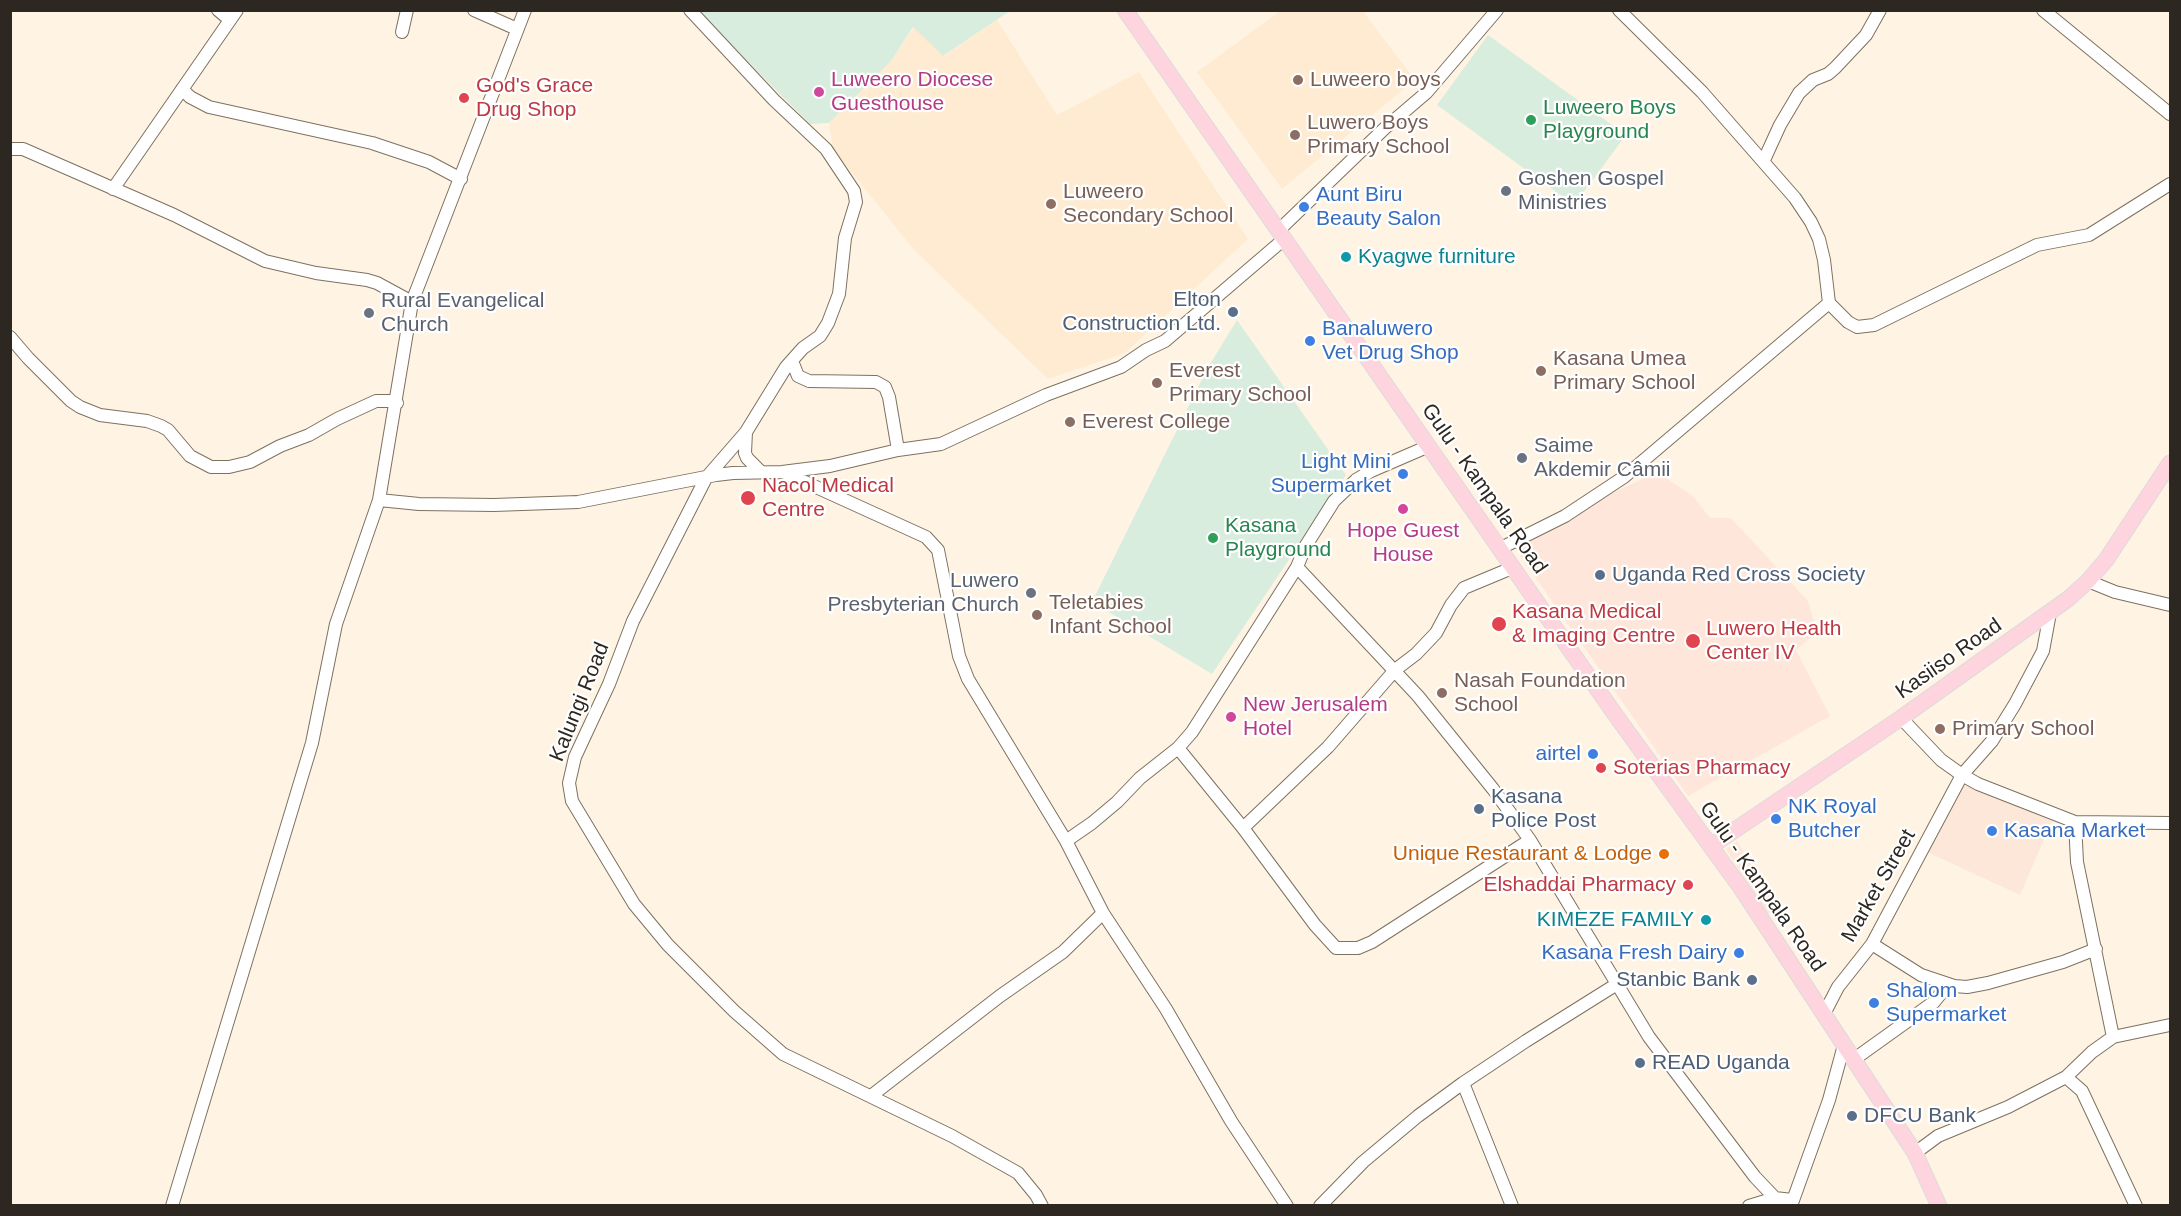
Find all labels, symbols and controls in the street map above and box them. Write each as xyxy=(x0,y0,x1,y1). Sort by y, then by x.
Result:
place label: Luweero Diocese Guesthouse xyxy=(831,67,993,117)
place label: Luweero boys xyxy=(1310,67,1441,93)
place label: God's Grace Drug Shop xyxy=(476,73,593,123)
marker: Luweero boys xyxy=(1291,73,1305,87)
marker: Luweero Diocese Guesthouse xyxy=(812,85,826,99)
marker: God's Grace Drug Shop xyxy=(457,91,471,105)
place label: Luweero Boys Playground xyxy=(1543,95,1676,145)
place label: Luwero Boys Primary School xyxy=(1307,110,1449,160)
marker: Luweero Boys Playground xyxy=(1524,113,1538,127)
marker: Luwero Boys Primary School xyxy=(1288,128,1302,142)
place label: Goshen Gospel Ministries xyxy=(1518,166,1664,216)
place label: Luweero Secondary School xyxy=(1063,179,1233,229)
place label: Aunt Biru Beauty Salon xyxy=(1316,182,1441,232)
marker: Goshen Gospel Ministries xyxy=(1499,184,1513,198)
marker: Luweero Secondary School xyxy=(1044,197,1058,211)
marker: Aunt Biru Beauty Salon xyxy=(1297,200,1311,214)
place label: Kyagwe furniture xyxy=(1358,244,1516,270)
marker: Kyagwe furniture xyxy=(1339,250,1353,264)
place label: Elton Construction Ltd. xyxy=(1062,287,1221,337)
place label: Rural Evangelical Church xyxy=(381,288,544,338)
marker: Elton Construction Ltd. xyxy=(1226,305,1240,319)
marker: Rural Evangelical Church xyxy=(362,306,376,320)
place label: Banaluwero Vet Drug Shop xyxy=(1322,316,1459,366)
marker: Banaluwero Vet Drug Shop xyxy=(1303,334,1317,348)
place label: Kasana Umea Primary School xyxy=(1553,346,1695,396)
place label: Everest Primary School xyxy=(1169,358,1311,408)
marker: Kasana Umea Primary School xyxy=(1534,364,1548,378)
marker: Everest Primary School xyxy=(1150,376,1164,390)
street label: Gulu - Kampala Road xyxy=(1416,399,1552,579)
place label: Everest College xyxy=(1082,409,1230,435)
marker: Everest College xyxy=(1063,415,1077,429)
place label: Saime Akdemir Câmii xyxy=(1534,433,1671,483)
place label: Light Mini Supermarket xyxy=(1271,449,1391,499)
marker: Saime Akdemir Câmii xyxy=(1515,451,1529,465)
marker: Light Mini Supermarket xyxy=(1396,467,1410,481)
place label: Nacol Medical Centre xyxy=(762,473,894,523)
marker: Nacol Medical Centre xyxy=(739,489,757,507)
marker: Hope Guest House xyxy=(1396,502,1410,516)
place label: Kasana Playground xyxy=(1225,513,1331,563)
place label: Hope Guest House xyxy=(1347,518,1459,568)
marker: Kasana Playground xyxy=(1206,531,1220,545)
place label: Uganda Red Cross Society xyxy=(1612,562,1865,588)
place label: Luwero Presbyterian Church xyxy=(828,568,1019,618)
marker: Uganda Red Cross Society xyxy=(1593,568,1607,582)
marker: Luwero Presbyterian Church xyxy=(1024,586,1038,600)
place label: Teletabies Infant School xyxy=(1049,590,1172,640)
place label: Kasana Medical & Imaging Centre xyxy=(1512,599,1675,649)
marker: Teletabies Infant School xyxy=(1030,608,1044,622)
street label: Kasiiso Road xyxy=(1891,613,2007,705)
marker: Kasana Medical & Imaging Centre xyxy=(1490,615,1508,633)
place label: Luwero Health Center IV xyxy=(1706,616,1841,666)
marker: Luwero Health Center IV xyxy=(1684,632,1702,650)
street label: Kalungi Road xyxy=(545,639,615,765)
place label: Nasah Foundation School xyxy=(1454,668,1626,718)
marker: Nasah Foundation School xyxy=(1435,686,1449,700)
place label: New Jerusalem Hotel xyxy=(1243,692,1388,742)
marker: New Jerusalem Hotel xyxy=(1224,710,1238,724)
place label: Primary School xyxy=(1952,716,2094,742)
marker: Primary School xyxy=(1933,722,1947,736)
place label: airtel xyxy=(1535,741,1581,767)
marker: airtel xyxy=(1586,747,1600,761)
place label: Soterias Pharmacy xyxy=(1613,755,1790,781)
marker: Soterias Pharmacy xyxy=(1594,761,1608,775)
place label: Kasana Police Post xyxy=(1491,784,1596,834)
place label: NK Royal Butcher xyxy=(1788,794,1877,844)
street label: Gulu - Kampala Road xyxy=(1694,797,1830,977)
marker: Kasana Police Post xyxy=(1472,802,1486,816)
marker: NK Royal Butcher xyxy=(1769,812,1783,826)
place label: Kasana Market xyxy=(2004,818,2145,844)
marker: Kasana Market xyxy=(1985,824,1999,838)
street label: Market Street xyxy=(1837,825,1921,947)
place label: Unique Restaurant & Lodge xyxy=(1393,841,1652,867)
marker: Unique Restaurant & Lodge xyxy=(1657,847,1671,861)
place label: Elshaddai Pharmacy xyxy=(1483,872,1676,898)
marker: Elshaddai Pharmacy xyxy=(1681,878,1695,892)
place label: KIMEZE FAMILY xyxy=(1537,907,1694,933)
marker: KIMEZE FAMILY xyxy=(1699,913,1713,927)
place label: Kasana Fresh Dairy xyxy=(1541,940,1727,966)
marker: Kasana Fresh Dairy xyxy=(1732,946,1746,960)
place label: Stanbic Bank xyxy=(1616,967,1740,993)
marker: Stanbic Bank xyxy=(1745,973,1759,987)
place label: Shalom Supermarket xyxy=(1886,978,2006,1028)
marker: Shalom Supermarket xyxy=(1867,996,1881,1010)
place label: READ Uganda xyxy=(1652,1050,1790,1076)
marker: READ Uganda xyxy=(1633,1056,1647,1070)
place label: DFCU Bank xyxy=(1864,1103,1976,1129)
marker: DFCU Bank xyxy=(1845,1109,1859,1123)

